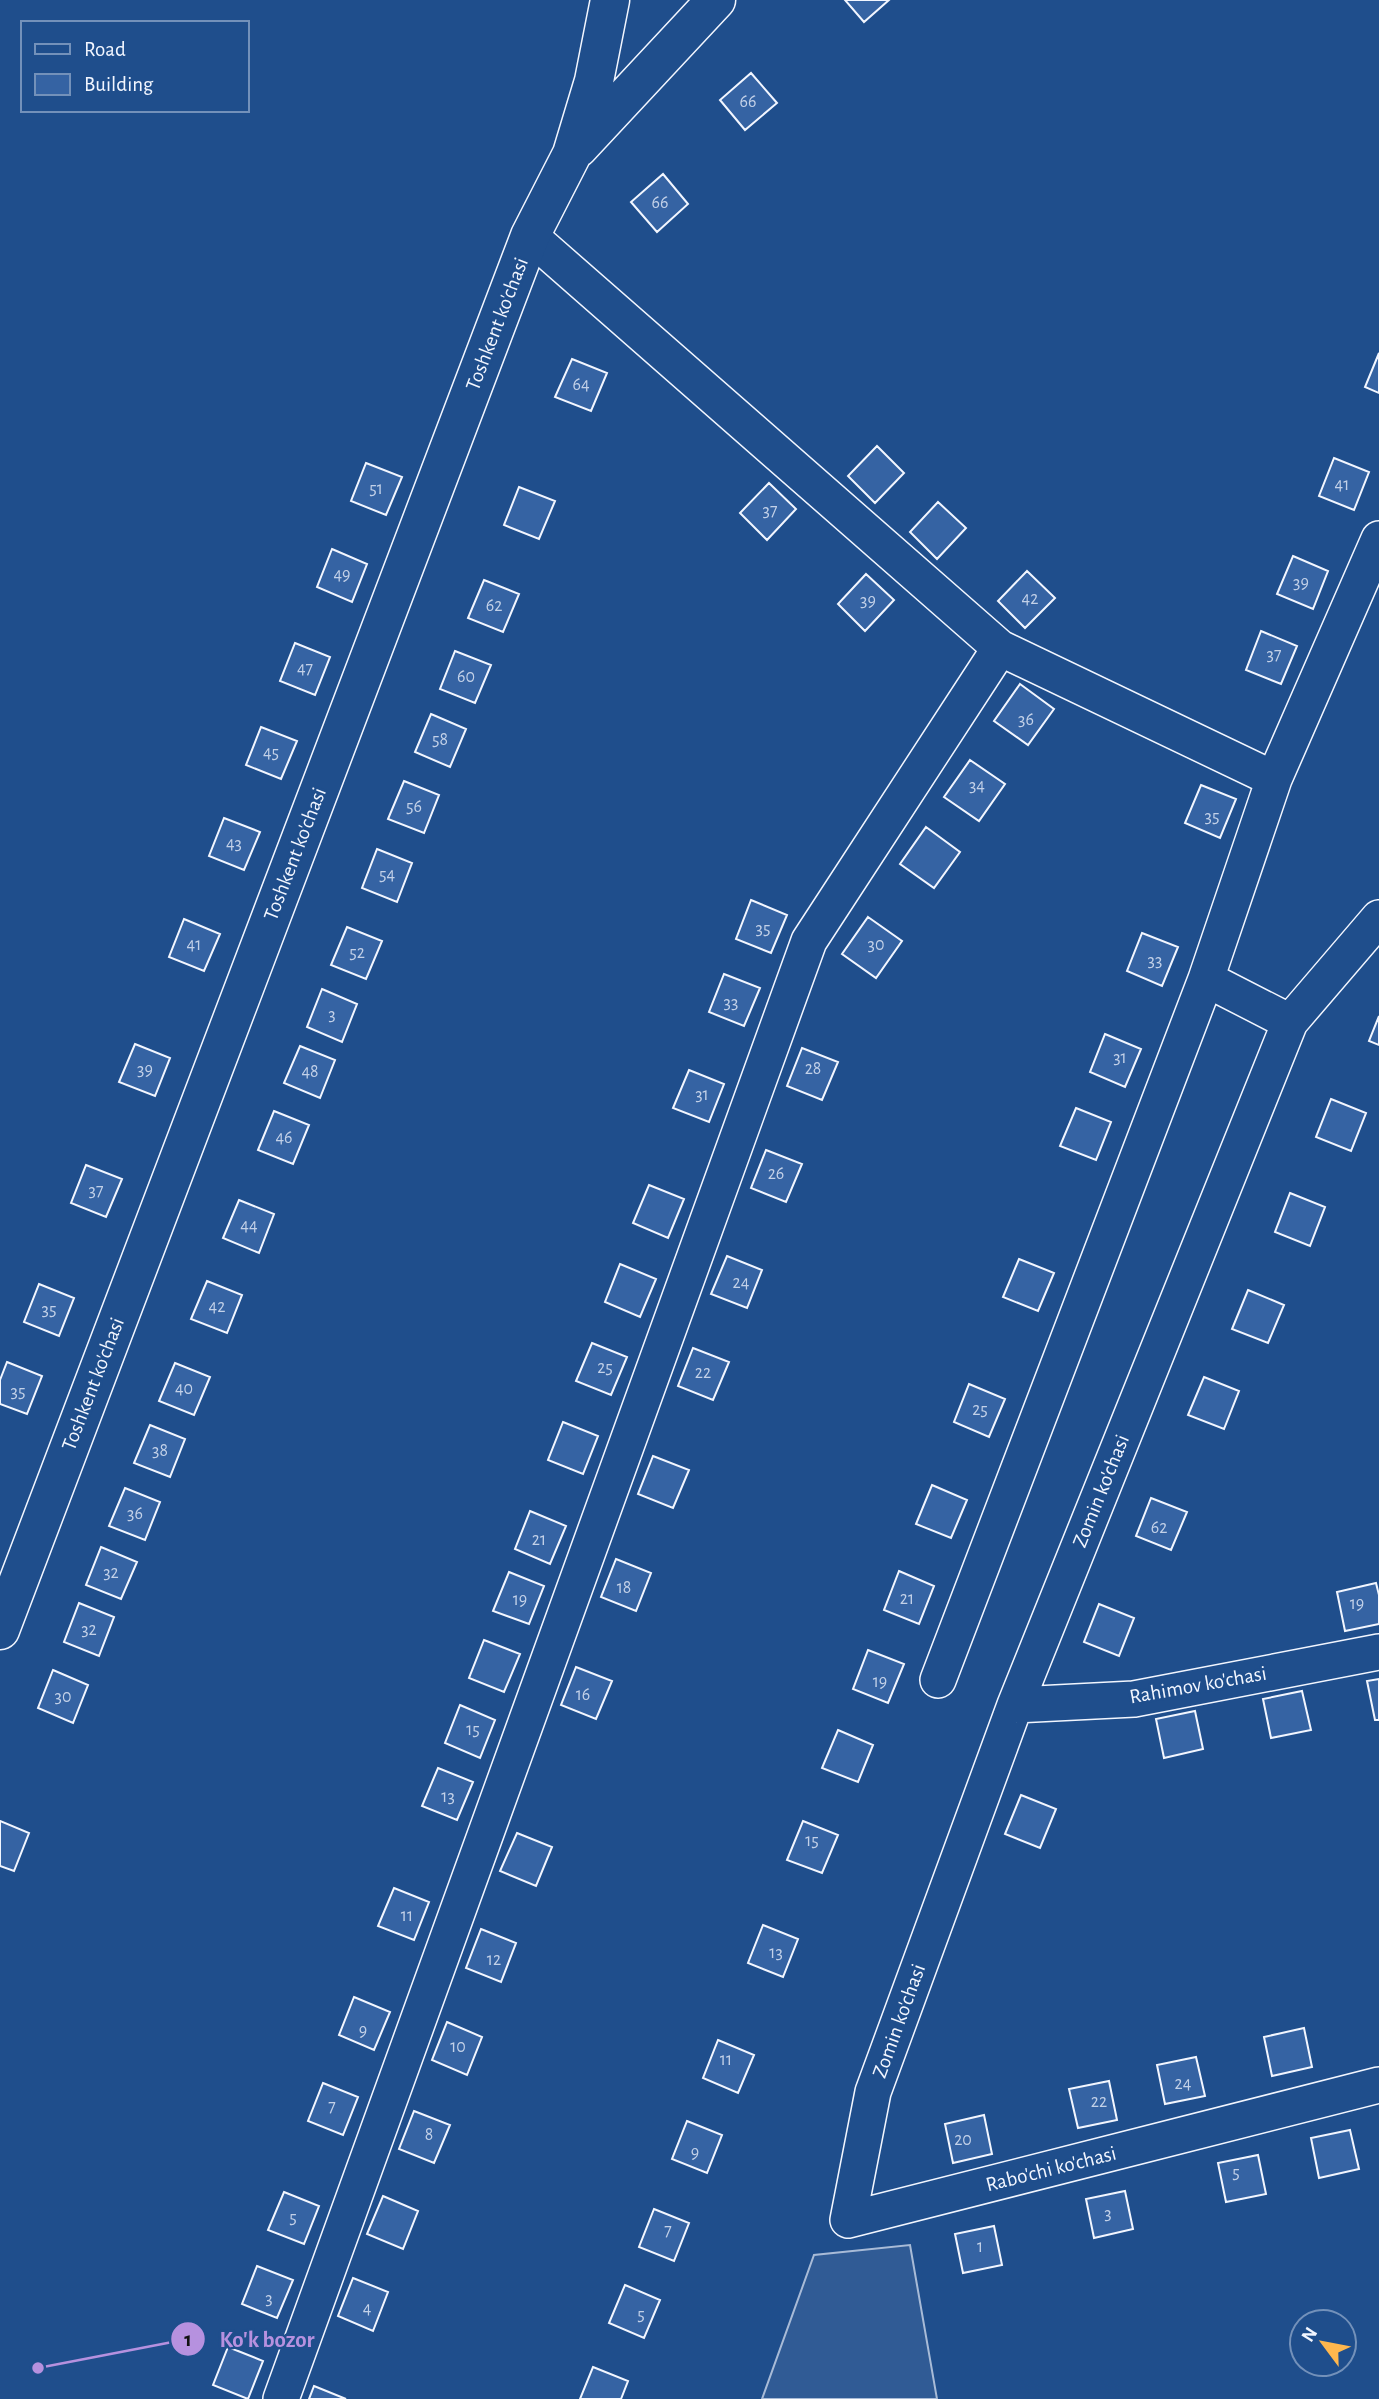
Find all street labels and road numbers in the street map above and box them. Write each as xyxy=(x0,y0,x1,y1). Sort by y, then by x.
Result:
street label: Toshkent ko'chasi xyxy=(462,255,532,393)
street label: Toshkent ko'chasi xyxy=(260,785,330,923)
street label: Toshkent ko'chasi xyxy=(58,1315,128,1453)
street label: Zomin ko'chasi xyxy=(1069,1432,1133,1550)
street label: Rahimov ko'chasi xyxy=(1128,1663,1268,1707)
street label: Zomin ko'chasi xyxy=(869,1961,929,2081)
street label: Rabo'chi ko'chasi xyxy=(984,2143,1118,2195)

